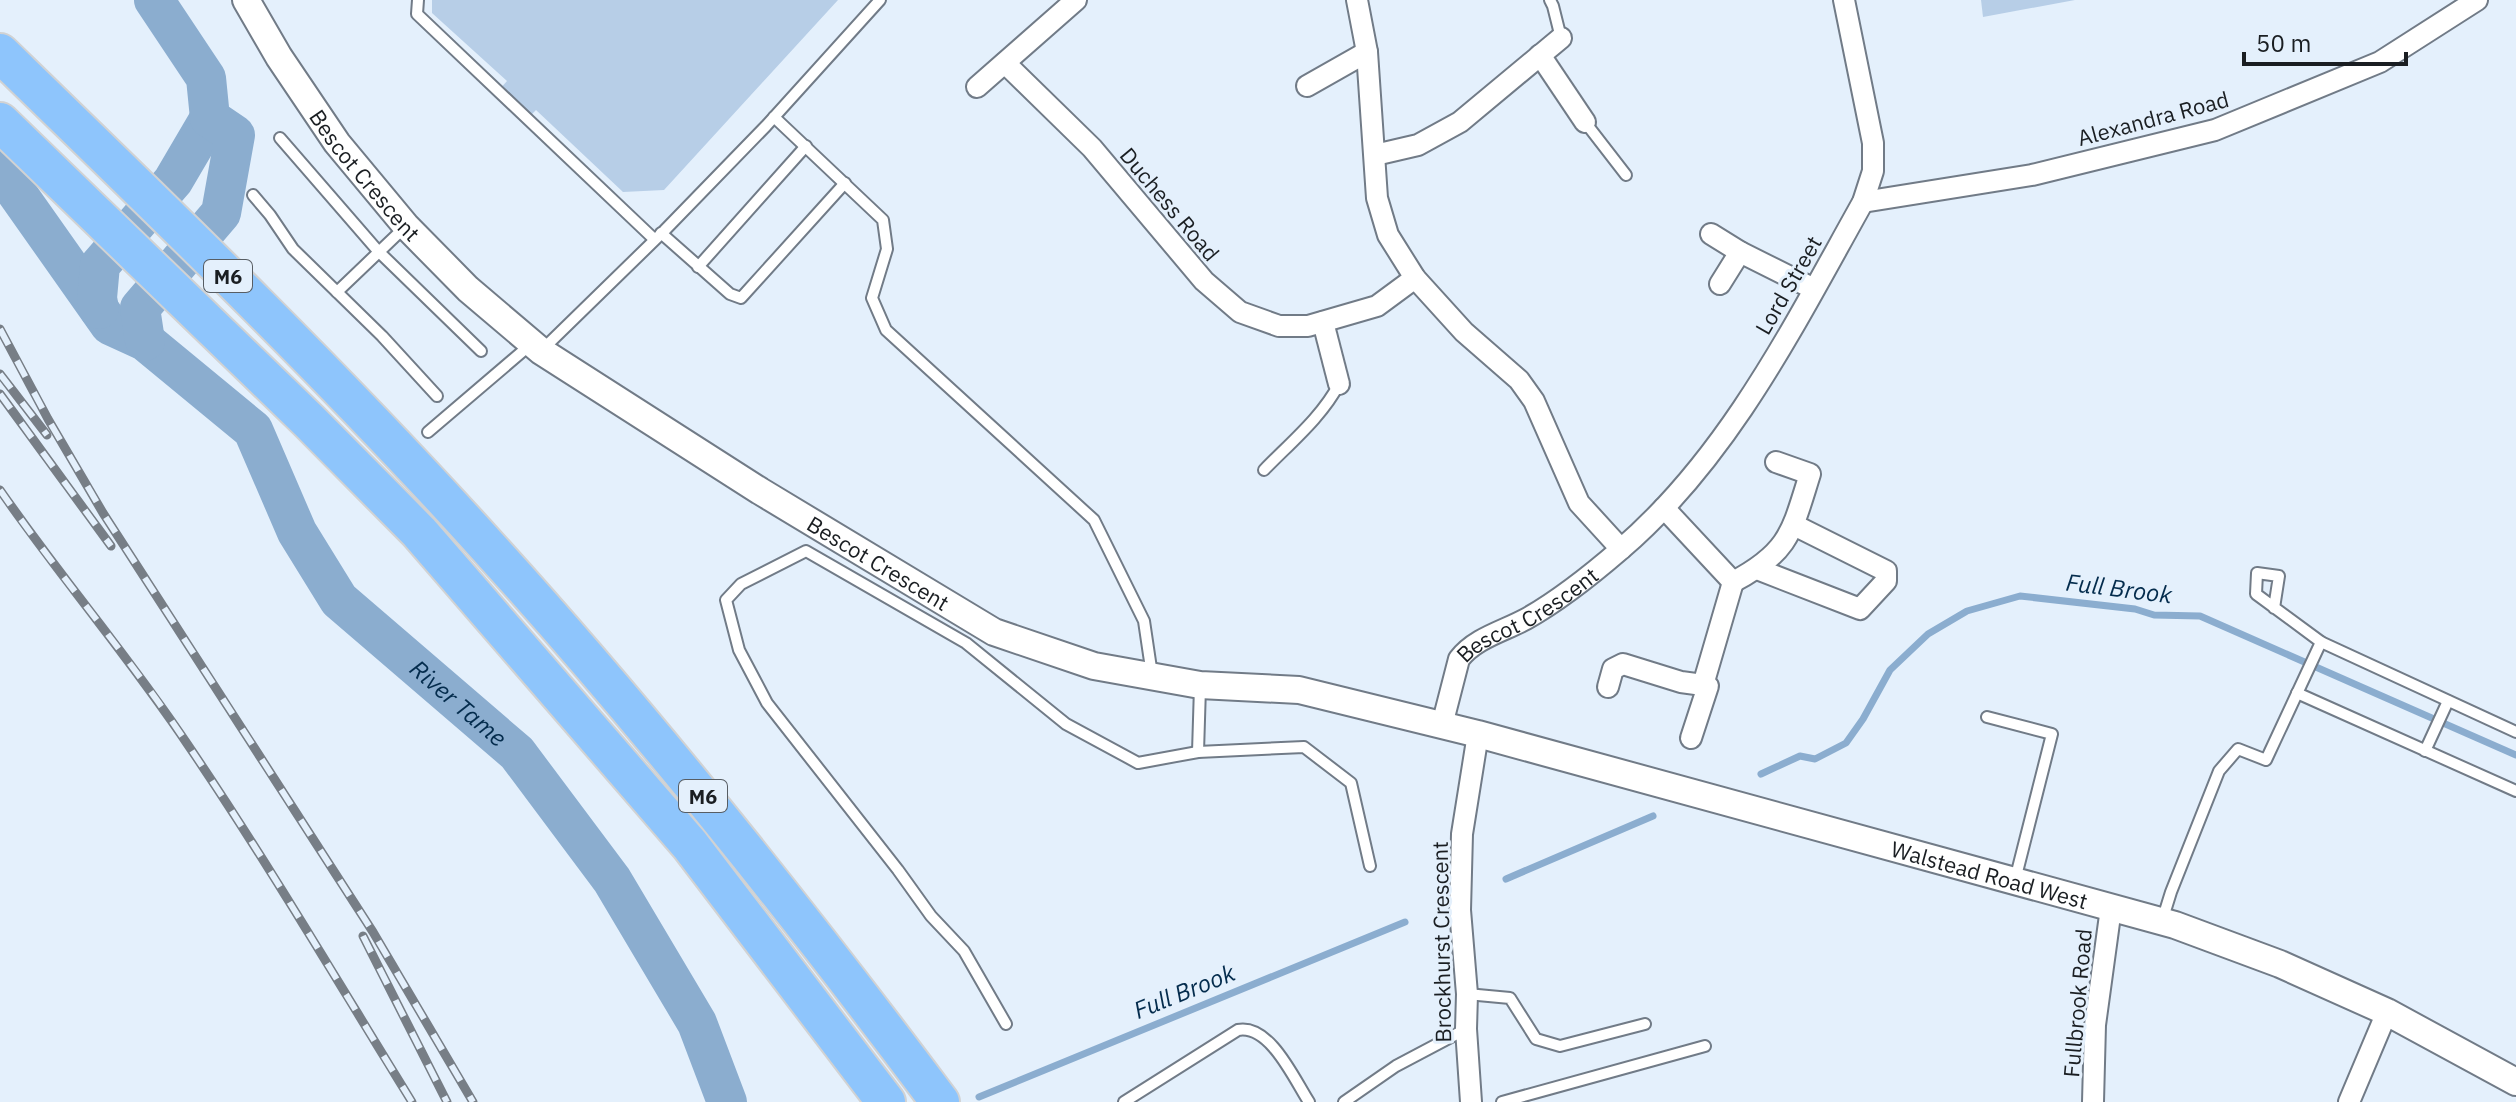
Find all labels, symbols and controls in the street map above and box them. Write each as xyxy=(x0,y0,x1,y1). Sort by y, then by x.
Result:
scale bar xyxy=(2244,16,2406,66)
text: 50 m xyxy=(2256,27,2311,59)
street label: Alexandra Road xyxy=(2074,84,2232,152)
street label: Bescot Crescent xyxy=(304,103,427,247)
street label: Duchess Road xyxy=(1114,141,1226,267)
street label: Lord Street xyxy=(1748,230,1828,340)
road number: M6 xyxy=(204,260,252,292)
street label: Bescot Crescent xyxy=(802,508,955,616)
street label: Bescot Crescent xyxy=(1449,560,1604,668)
water label: Full Brook xyxy=(2064,566,2174,610)
water label: River Tame xyxy=(403,652,514,753)
road number: M6 xyxy=(679,780,727,812)
street label: Walstead Road West xyxy=(1888,833,2091,915)
street label: Brockhurst Crescent xyxy=(1425,841,1457,1043)
street label: Fullbrook Road xyxy=(2056,928,2098,1078)
water label: Full Brook xyxy=(1129,956,1240,1026)

